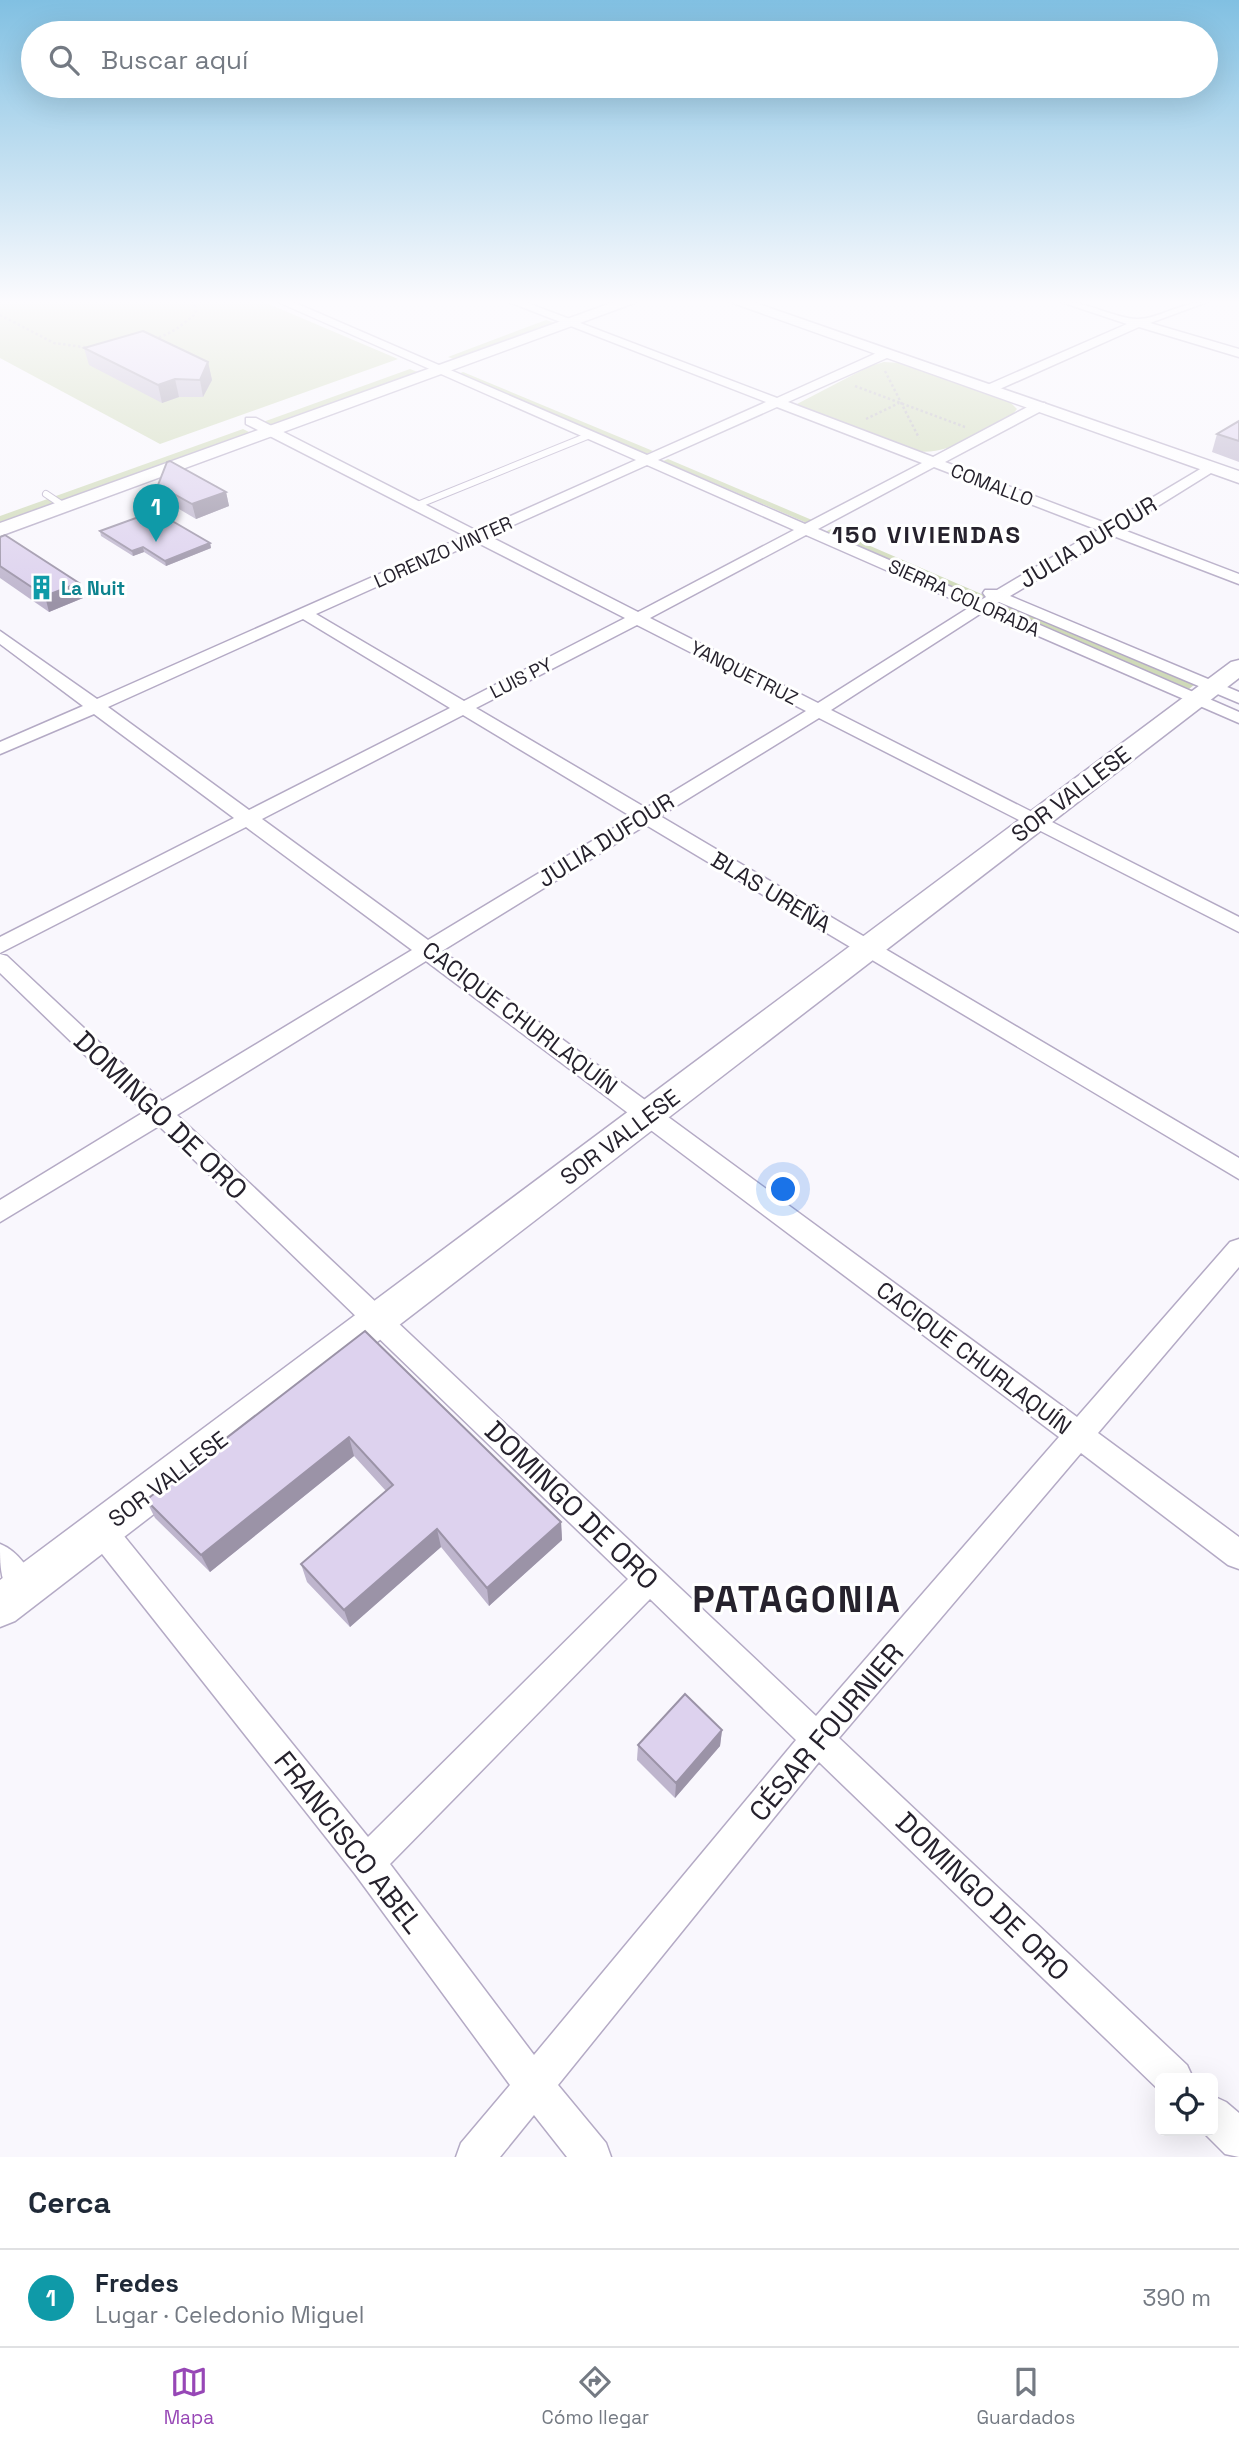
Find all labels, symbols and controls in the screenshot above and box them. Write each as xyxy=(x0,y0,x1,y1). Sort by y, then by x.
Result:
search box xyxy=(21,21,1218,98)
icon: search xyxy=(45,41,83,79)
text: Buscar aquí xyxy=(101,43,248,77)
street label: COMALLO xyxy=(947,458,1037,512)
pin: 1 xyxy=(133,484,179,542)
street label: JULIA DUFOUR xyxy=(1014,489,1162,595)
street label: LORENZO VINTER xyxy=(370,510,516,594)
district label: 150 VIVIENDAS xyxy=(832,519,1022,550)
street label: SIERRA COLORADA xyxy=(884,553,1044,643)
building icon: La Nuit xyxy=(27,574,55,602)
place label: La Nuit xyxy=(61,576,125,601)
street label: YANQUETRUZ xyxy=(686,635,802,711)
street label: LUIS PY xyxy=(486,652,557,704)
street label: SOR VALLESE xyxy=(1005,739,1137,849)
street label: JULIA DUFOUR xyxy=(532,786,680,894)
street label: BLAS UREÑA xyxy=(706,844,836,940)
street label: CACIQUE CHURLAQUÍN xyxy=(416,935,624,1101)
street label: DOMINGO DE ORO xyxy=(66,1023,256,1207)
street label: SOR VALLESE xyxy=(554,1082,686,1192)
your location xyxy=(766,1172,800,1206)
street label: CACIQUE CHURLAQUÍN xyxy=(870,1275,1078,1441)
street label: DOMINGO DE ORO xyxy=(477,1413,667,1597)
street label: SOR VALLESE xyxy=(102,1424,234,1534)
district label: PATAGONIA xyxy=(692,1576,902,1623)
street label: CÉSAR FOURNIER xyxy=(741,1635,911,1829)
street label: FRANCISCO ABEL xyxy=(267,1744,431,1940)
street label: DOMINGO DE ORO xyxy=(888,1804,1078,1988)
map controls xyxy=(1155,2073,1218,2136)
button: locate xyxy=(1155,2073,1218,2136)
text: Cerca xyxy=(28,2183,111,2222)
text: Fredes xyxy=(95,2266,179,2300)
text: 1 xyxy=(46,2283,56,2313)
text: 390 m xyxy=(1143,2283,1211,2313)
text: Lugar · Celedonio Miguel xyxy=(95,2300,364,2330)
tab: Mapa xyxy=(164,2363,214,2430)
tab: Cómo llegar xyxy=(541,2363,649,2430)
tab: Guardados xyxy=(977,2363,1075,2430)

